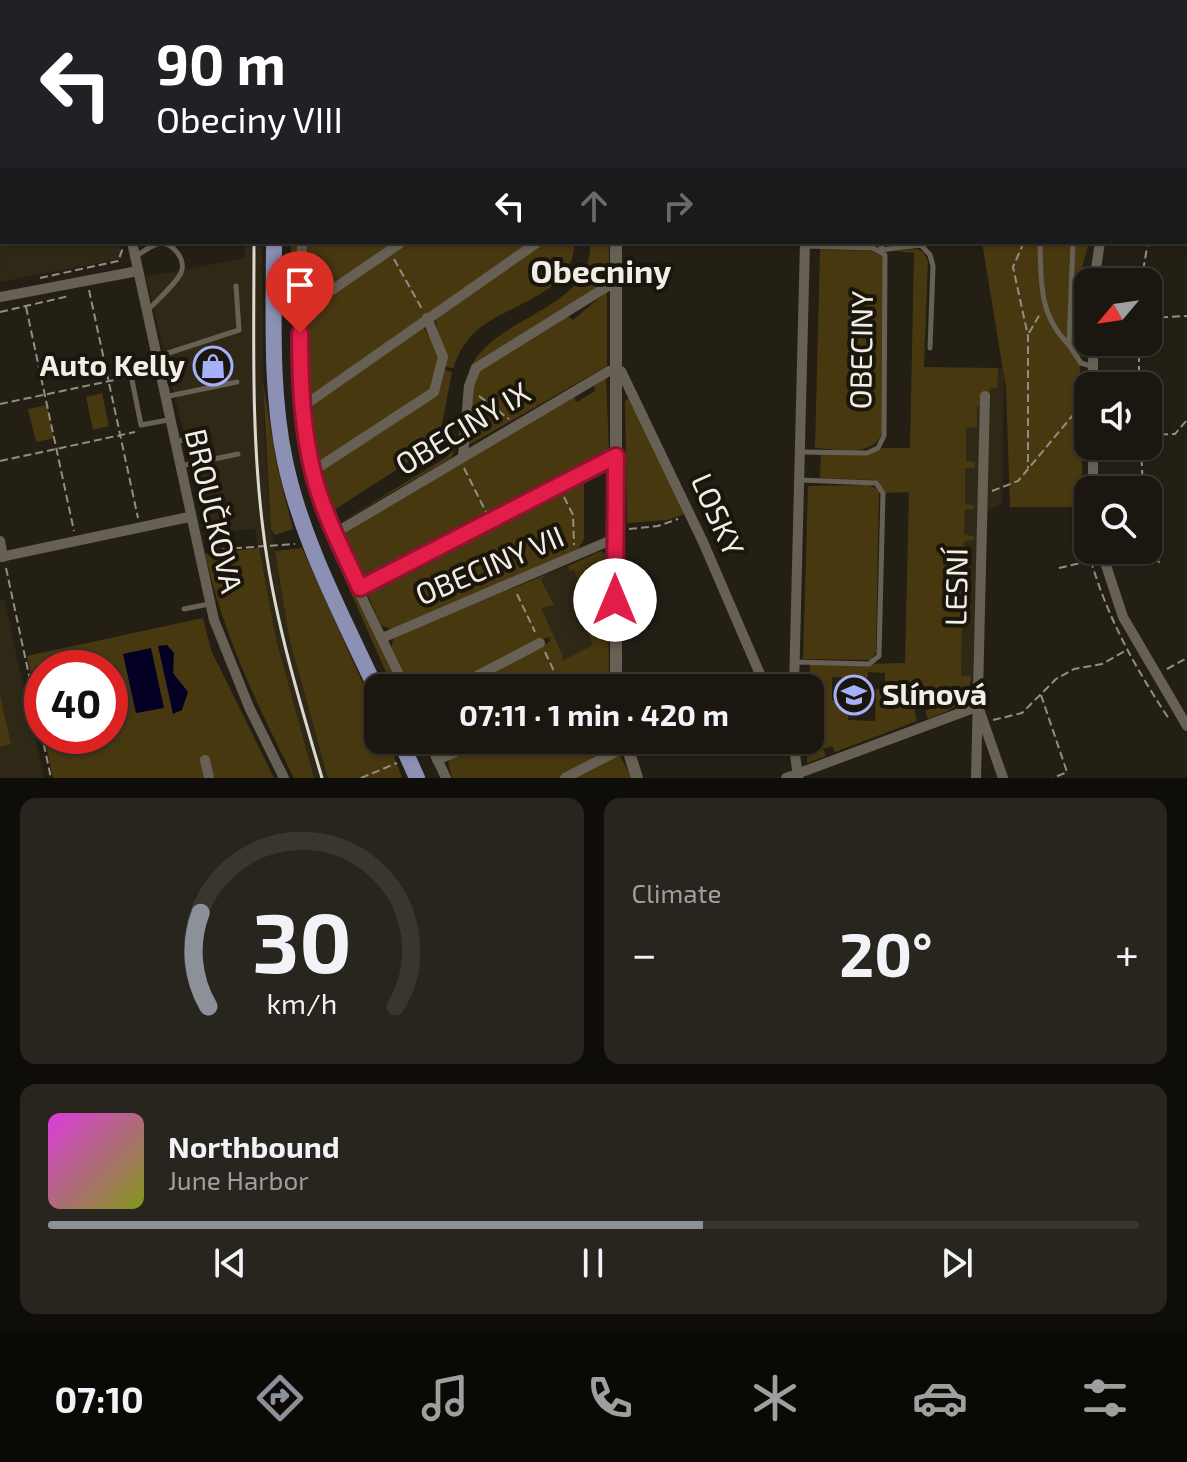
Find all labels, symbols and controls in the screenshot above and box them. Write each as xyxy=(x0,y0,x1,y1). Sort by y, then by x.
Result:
text: 90 m xyxy=(156,29,286,96)
icon: left xyxy=(24,32,128,136)
text: Obeciny VIII xyxy=(156,97,343,140)
icon: left xyxy=(488,184,532,228)
icon: ahead xyxy=(572,184,616,228)
icon: right xyxy=(656,184,700,228)
pin xyxy=(266,251,334,333)
district label: Obecniny xyxy=(531,251,671,290)
icon: arrive xyxy=(278,263,322,307)
north arrow xyxy=(1074,268,1162,356)
map controls xyxy=(1074,268,1162,564)
street label: OBECINY xyxy=(841,290,879,409)
shop icon: Auto Kelly xyxy=(192,345,234,387)
place label: Auto Kelly xyxy=(40,346,185,383)
button: sound xyxy=(1074,372,1162,460)
street label: OBECINY IX xyxy=(388,373,536,481)
street label: BROUČKOVA xyxy=(179,425,251,596)
street label: LOSKY xyxy=(685,467,753,561)
button: search xyxy=(1074,476,1162,564)
street label: OBECINY VII xyxy=(410,517,569,612)
street label: LESNÍ xyxy=(936,546,974,626)
position arrow xyxy=(573,558,657,642)
speed limit sign: 40 xyxy=(24,650,128,754)
school or university icon: Slínová xyxy=(833,674,875,716)
place label: Slínová xyxy=(882,675,987,711)
text: 07:11 · 1 min · 420 m xyxy=(459,696,729,732)
text: Climate xyxy=(632,877,721,908)
text: 30 xyxy=(252,890,352,990)
text: 20° xyxy=(839,917,933,989)
text: − xyxy=(632,926,657,979)
text: + xyxy=(1115,926,1139,979)
text: km/h xyxy=(266,985,337,1020)
text: Northbound xyxy=(168,1128,340,1164)
text: June Harbor xyxy=(168,1164,309,1195)
icon: previous xyxy=(208,1241,252,1285)
icon: pause xyxy=(571,1241,615,1285)
icon: next xyxy=(935,1241,979,1285)
icon: directions xyxy=(252,1370,308,1426)
icon: music xyxy=(417,1370,473,1426)
icon: phone xyxy=(582,1370,638,1426)
icon: climate xyxy=(747,1370,803,1426)
icon: car xyxy=(912,1370,968,1426)
icon: filters xyxy=(1077,1370,1133,1426)
text: 07:10 xyxy=(54,1377,144,1420)

